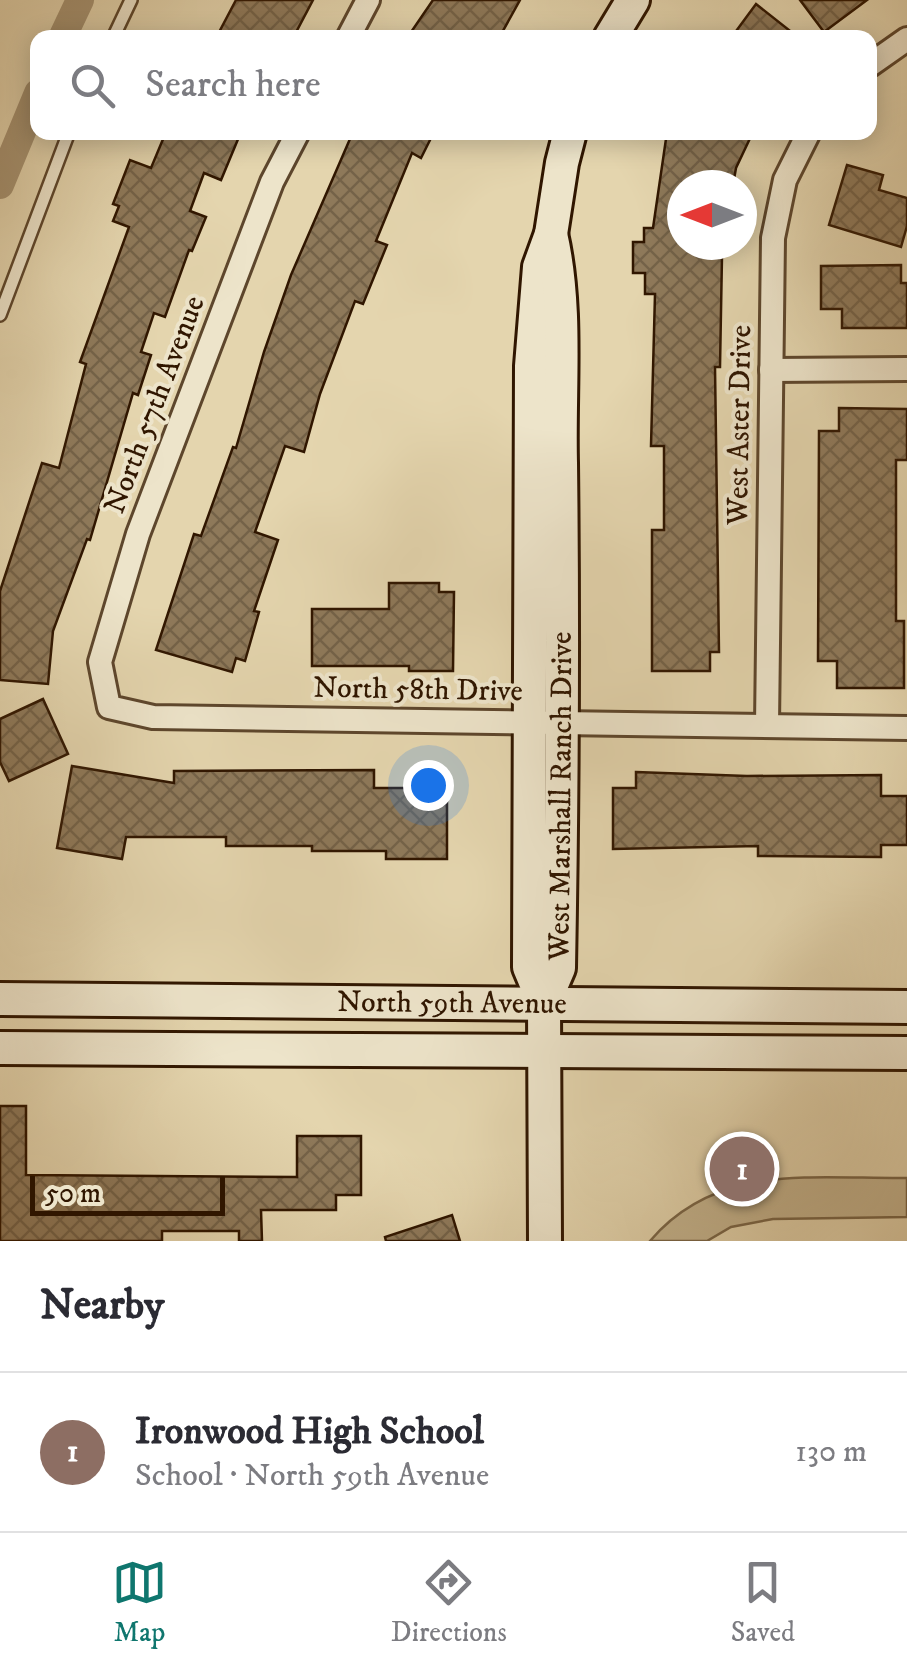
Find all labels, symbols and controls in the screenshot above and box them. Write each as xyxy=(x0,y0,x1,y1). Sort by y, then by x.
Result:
search box xyxy=(30,30,877,140)
icon: search xyxy=(65,58,120,113)
text: Search here xyxy=(145,61,321,109)
north arrow xyxy=(667,170,757,260)
street label: North 57th Avenue xyxy=(96,291,214,519)
street label: West Aster Drive xyxy=(720,325,760,526)
street label: West Marshall Ranch Drive xyxy=(541,632,581,962)
street label: North 58th Drive xyxy=(313,670,523,710)
your location xyxy=(403,760,454,811)
street label: North 59th Avenue xyxy=(337,983,567,1022)
pin: 1 xyxy=(710,1132,774,1206)
scale bar xyxy=(30,1171,225,1216)
text: 50 m xyxy=(45,1176,101,1211)
text: Nearby xyxy=(40,1280,164,1332)
text: Ironwood High School xyxy=(135,1408,484,1456)
text: 1 xyxy=(67,1432,78,1472)
text: 130 m xyxy=(795,1432,867,1472)
text: School · North 59th Avenue xyxy=(135,1456,489,1496)
tab: Map xyxy=(112,1555,167,1650)
tab: Directions xyxy=(391,1555,507,1650)
tab: Saved xyxy=(731,1555,795,1650)

